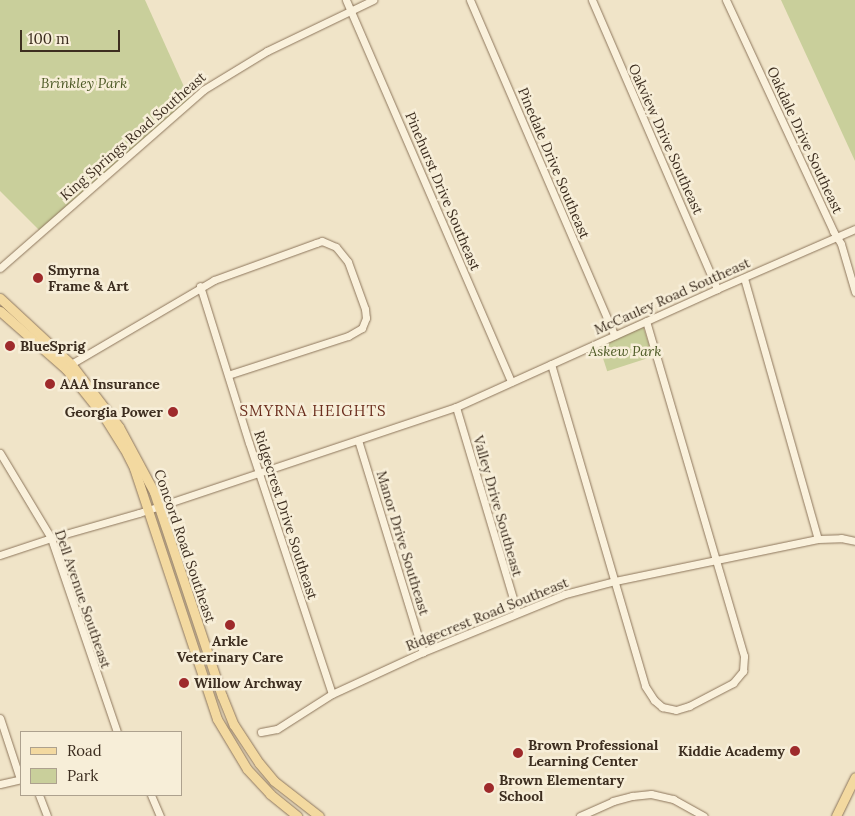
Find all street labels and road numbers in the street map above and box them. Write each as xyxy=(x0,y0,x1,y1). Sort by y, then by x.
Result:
street label: Oakview Drive Southeast xyxy=(625,61,707,217)
street label: Oakdale Drive Southeast xyxy=(764,64,846,216)
street label: King Springs Road Southeast xyxy=(57,68,209,204)
street label: Pinedale Drive Southeast xyxy=(514,85,594,241)
street label: Pinehurst Drive Southeast xyxy=(402,109,484,273)
street label: McCauley Road Southeast xyxy=(591,254,753,338)
street label: Ridgecrest Drive Southeast xyxy=(251,428,321,602)
street label: Valley Drive Southeast xyxy=(470,434,526,578)
street label: Concord Road Southeast xyxy=(151,467,219,625)
street label: Manor Drive Southeast xyxy=(373,469,433,617)
street label: Dell Avenue Southeast xyxy=(51,527,115,671)
street label: Ridgecrest Road Southeast xyxy=(403,574,571,654)

